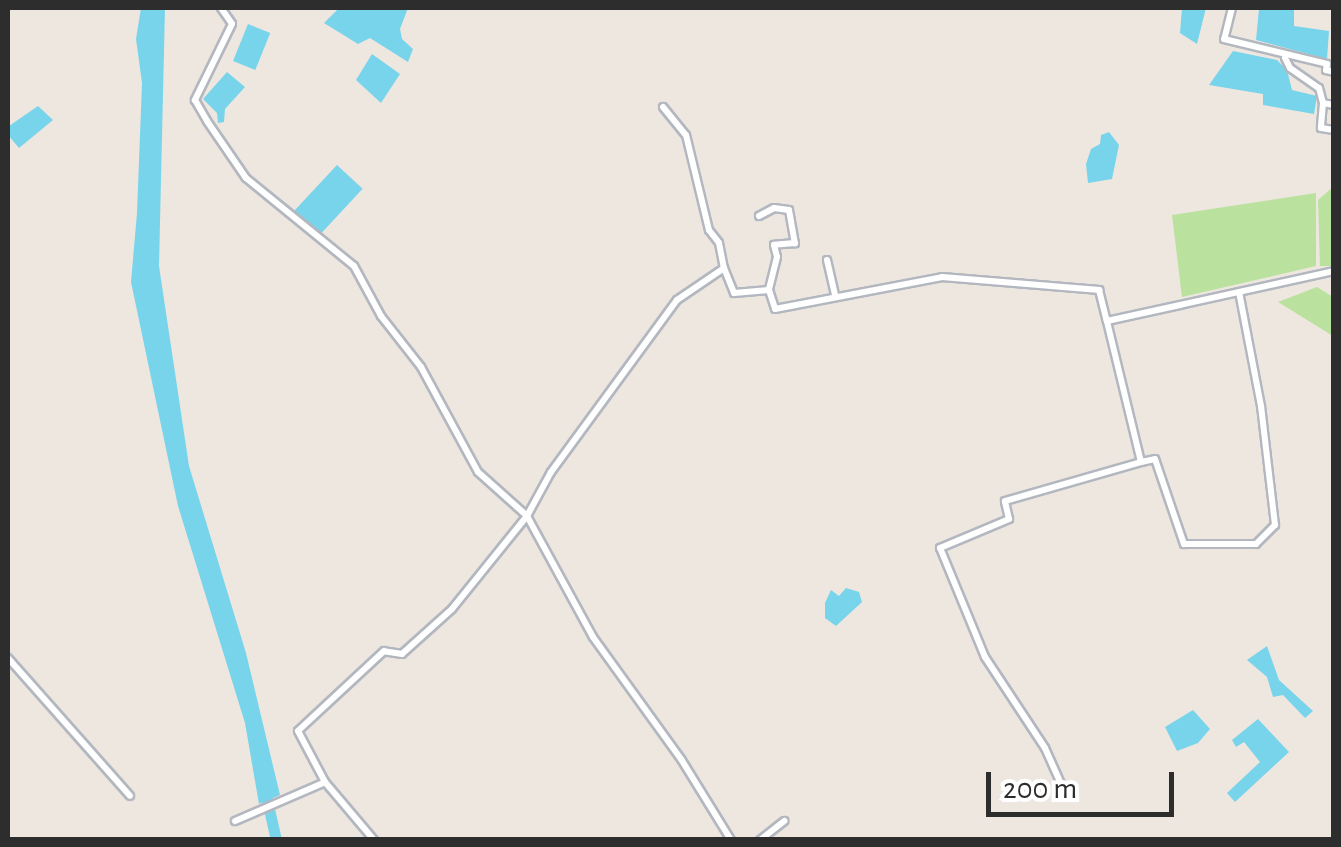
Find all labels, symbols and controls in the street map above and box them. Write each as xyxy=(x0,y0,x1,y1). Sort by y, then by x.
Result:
scale bar xyxy=(991,752,1178,814)
text: 200 m xyxy=(1003,774,1077,804)

